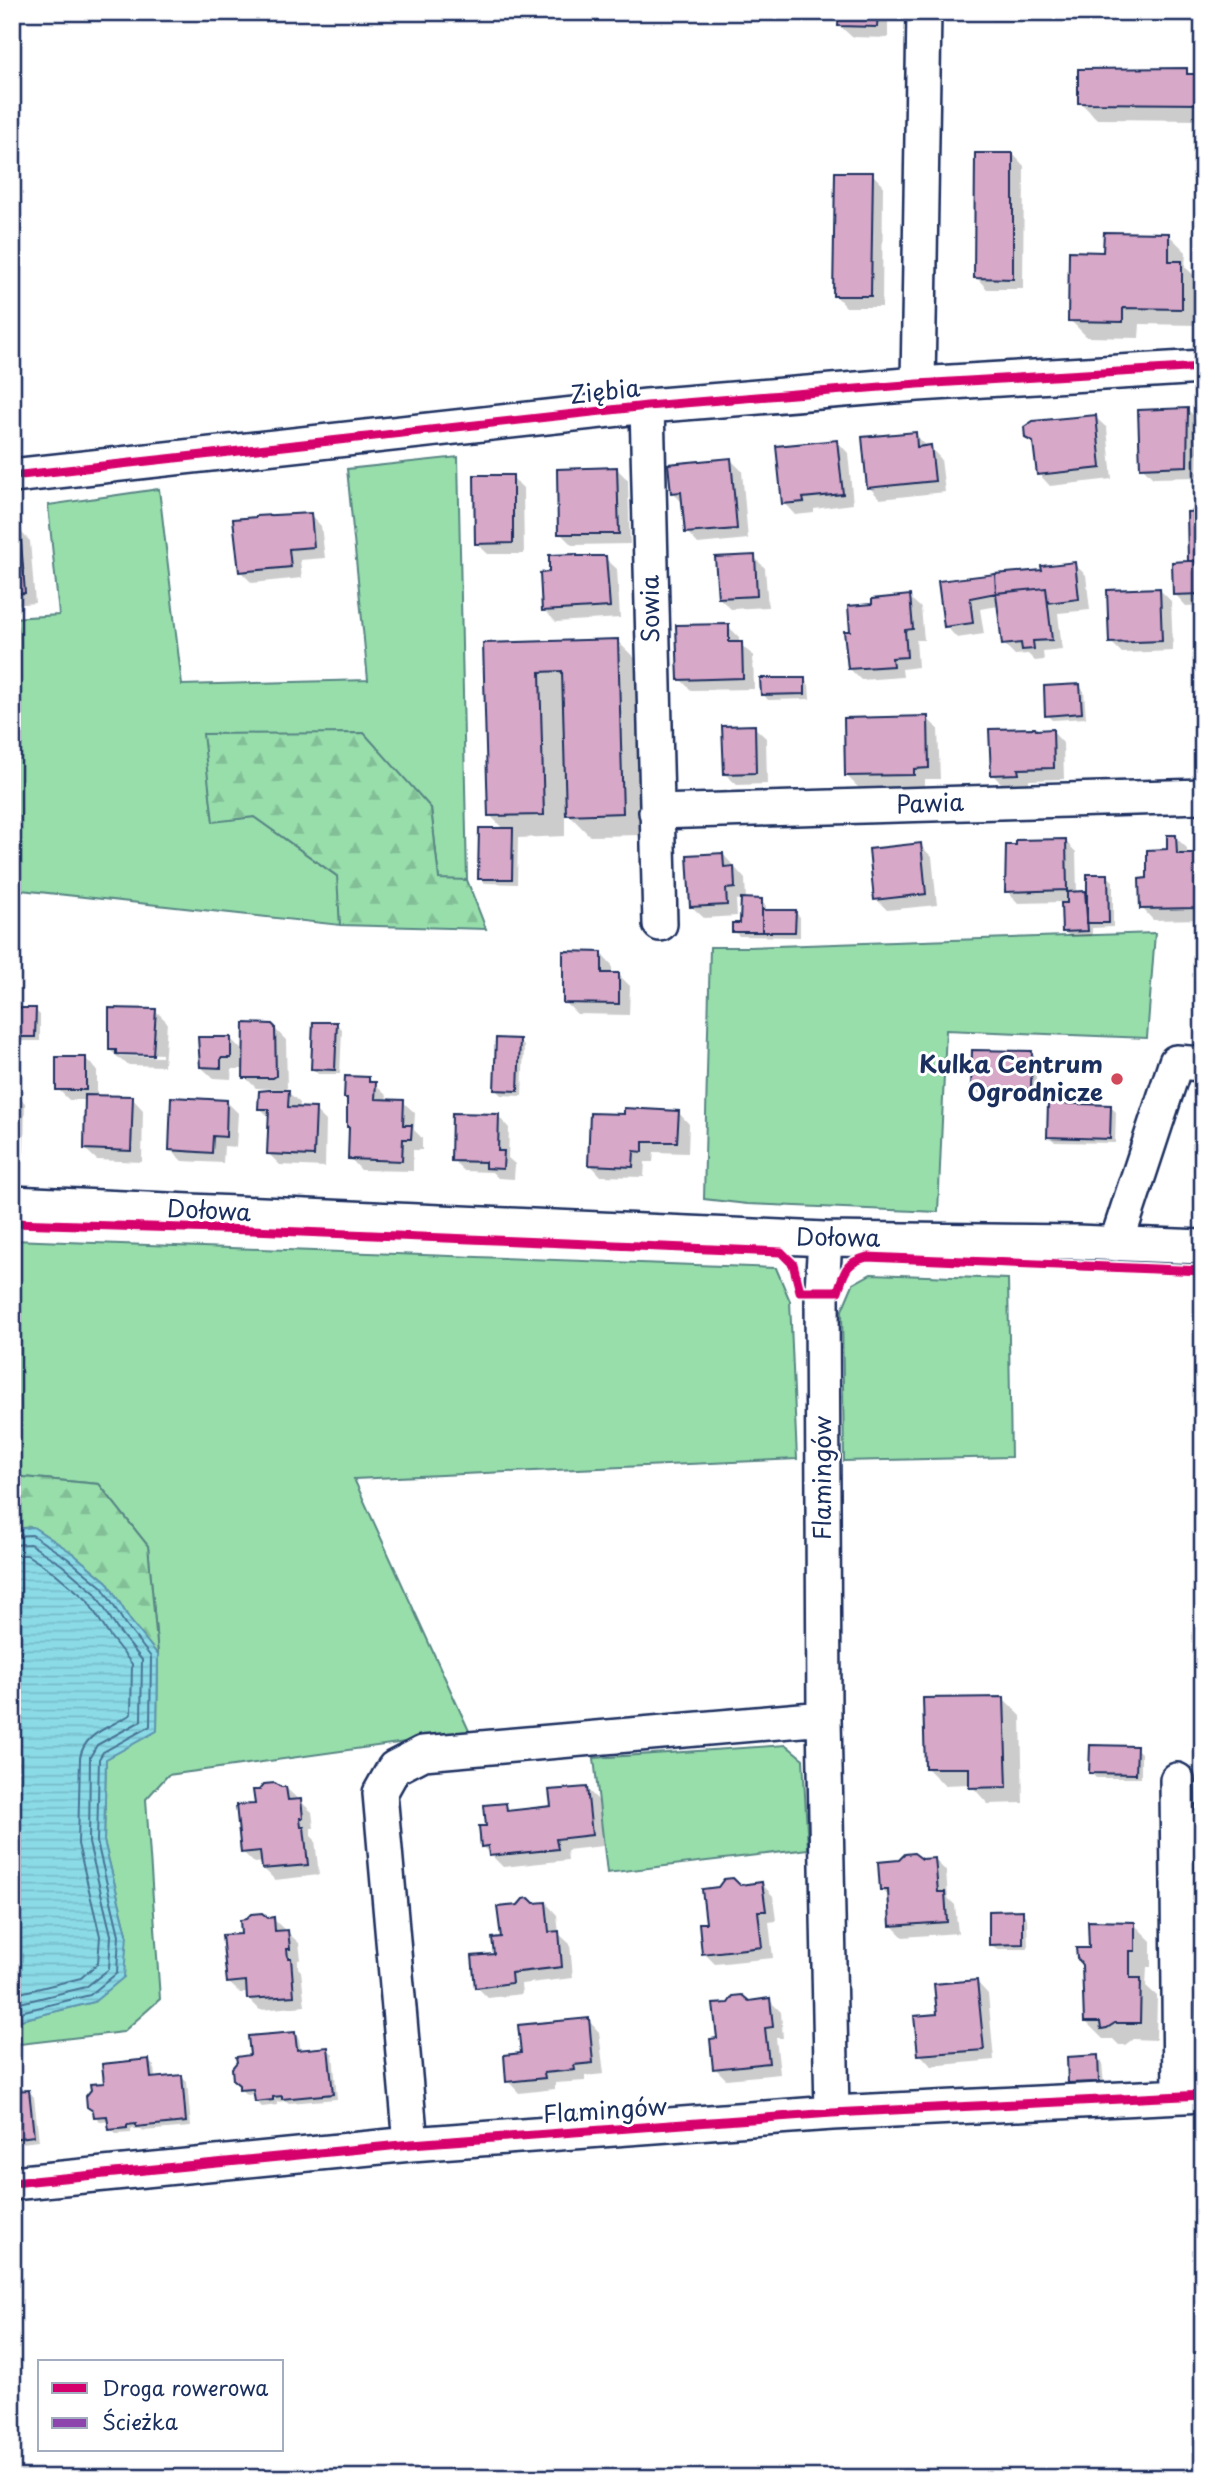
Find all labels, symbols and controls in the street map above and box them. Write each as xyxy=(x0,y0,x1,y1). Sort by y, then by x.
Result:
street label: Ziębia xyxy=(568,368,642,412)
street label: Sowia xyxy=(630,574,668,643)
street label: Pawia xyxy=(895,783,965,821)
place label: Kulka Centrum Ogrodnicze xyxy=(919,1045,1103,1109)
marker: Kulka Centrum Ogrodnicze xyxy=(1109,1071,1125,1087)
street label: Dołowa xyxy=(166,1189,252,1229)
street label: Dołowa xyxy=(795,1217,881,1255)
street label: Flamingów xyxy=(803,1415,839,1540)
street label: Flamingów xyxy=(541,2087,669,2131)
legend xyxy=(38,2360,284,2452)
text: Droga rowerowa xyxy=(102,2371,268,2403)
text: Ścieżka xyxy=(102,2405,178,2437)

